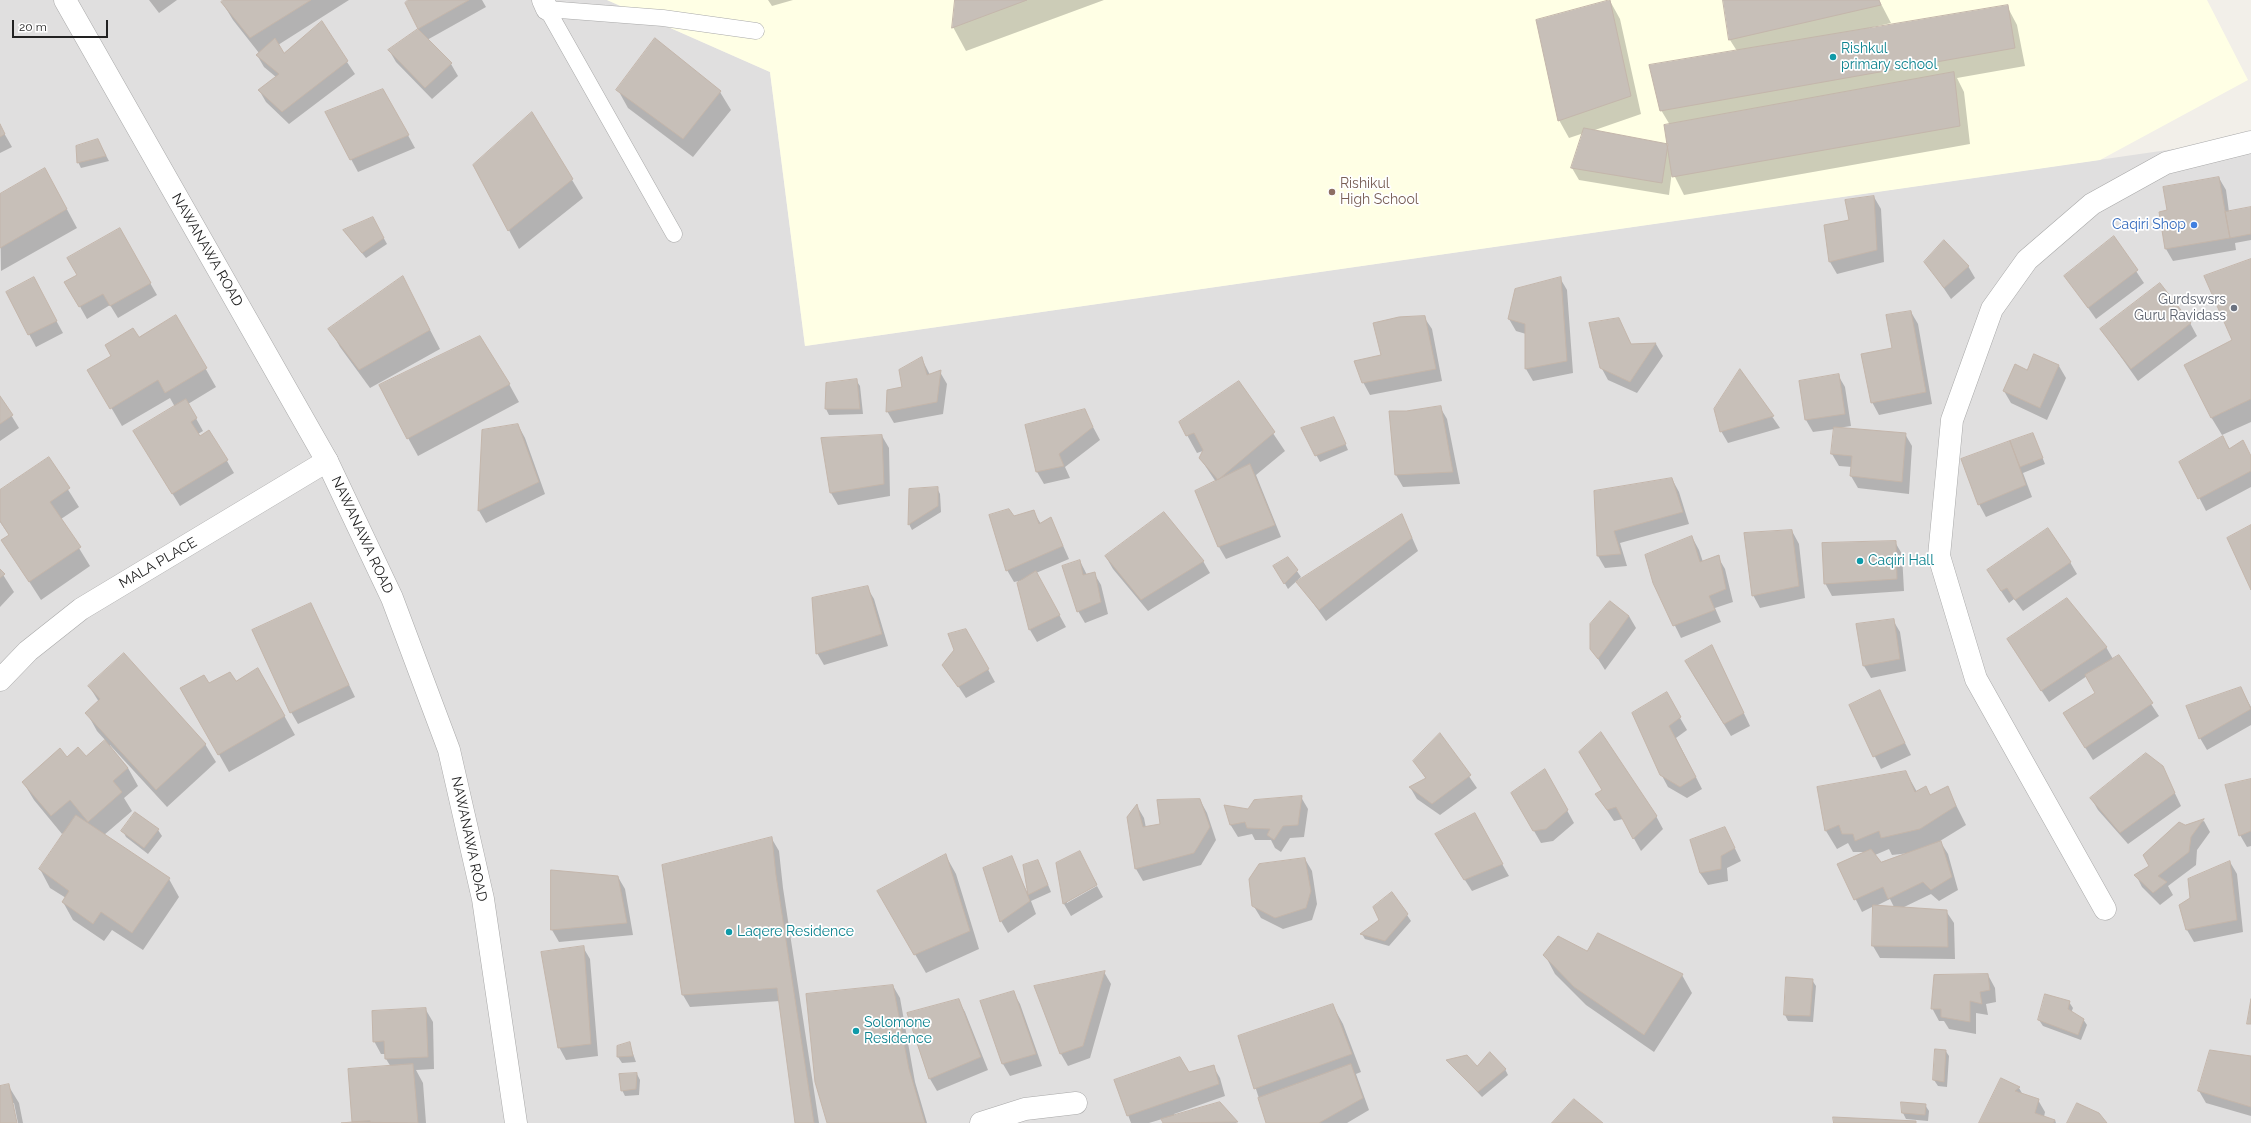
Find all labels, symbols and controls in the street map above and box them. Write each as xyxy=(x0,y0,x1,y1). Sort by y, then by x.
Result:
scale bar xyxy=(14,12,110,38)
text: 20 m xyxy=(19,20,47,34)
place label: Rishkul primary school xyxy=(1841,41,1937,74)
marker: Rishkul primary school xyxy=(1828,52,1838,62)
place label: Rishikul High School xyxy=(1340,176,1419,208)
marker: Rishikul High School xyxy=(1327,187,1337,197)
street label: NAWANAWA ROAD xyxy=(168,190,246,310)
place label: Caqiri Shop xyxy=(2112,217,2186,233)
marker: Caqiri Shop xyxy=(2189,220,2199,230)
place label: Gurdswsrs Guru Ravidass xyxy=(2134,292,2226,324)
marker: Gurdswsrs Guru Ravidass xyxy=(2229,303,2239,313)
street label: NAWANAWA ROAD xyxy=(327,474,397,596)
street label: MALA PLACE xyxy=(116,534,200,592)
place label: Caqiri Hall xyxy=(1868,553,1934,569)
marker: Caqiri Hall xyxy=(1855,556,1865,566)
street label: NAWANAWA ROAD xyxy=(448,775,490,903)
place label: Laqere Residence xyxy=(737,924,854,940)
marker: Laqere Residence xyxy=(724,927,734,937)
place label: Solomone Residence xyxy=(864,1015,932,1048)
marker: Solomone Residence xyxy=(851,1026,861,1036)

